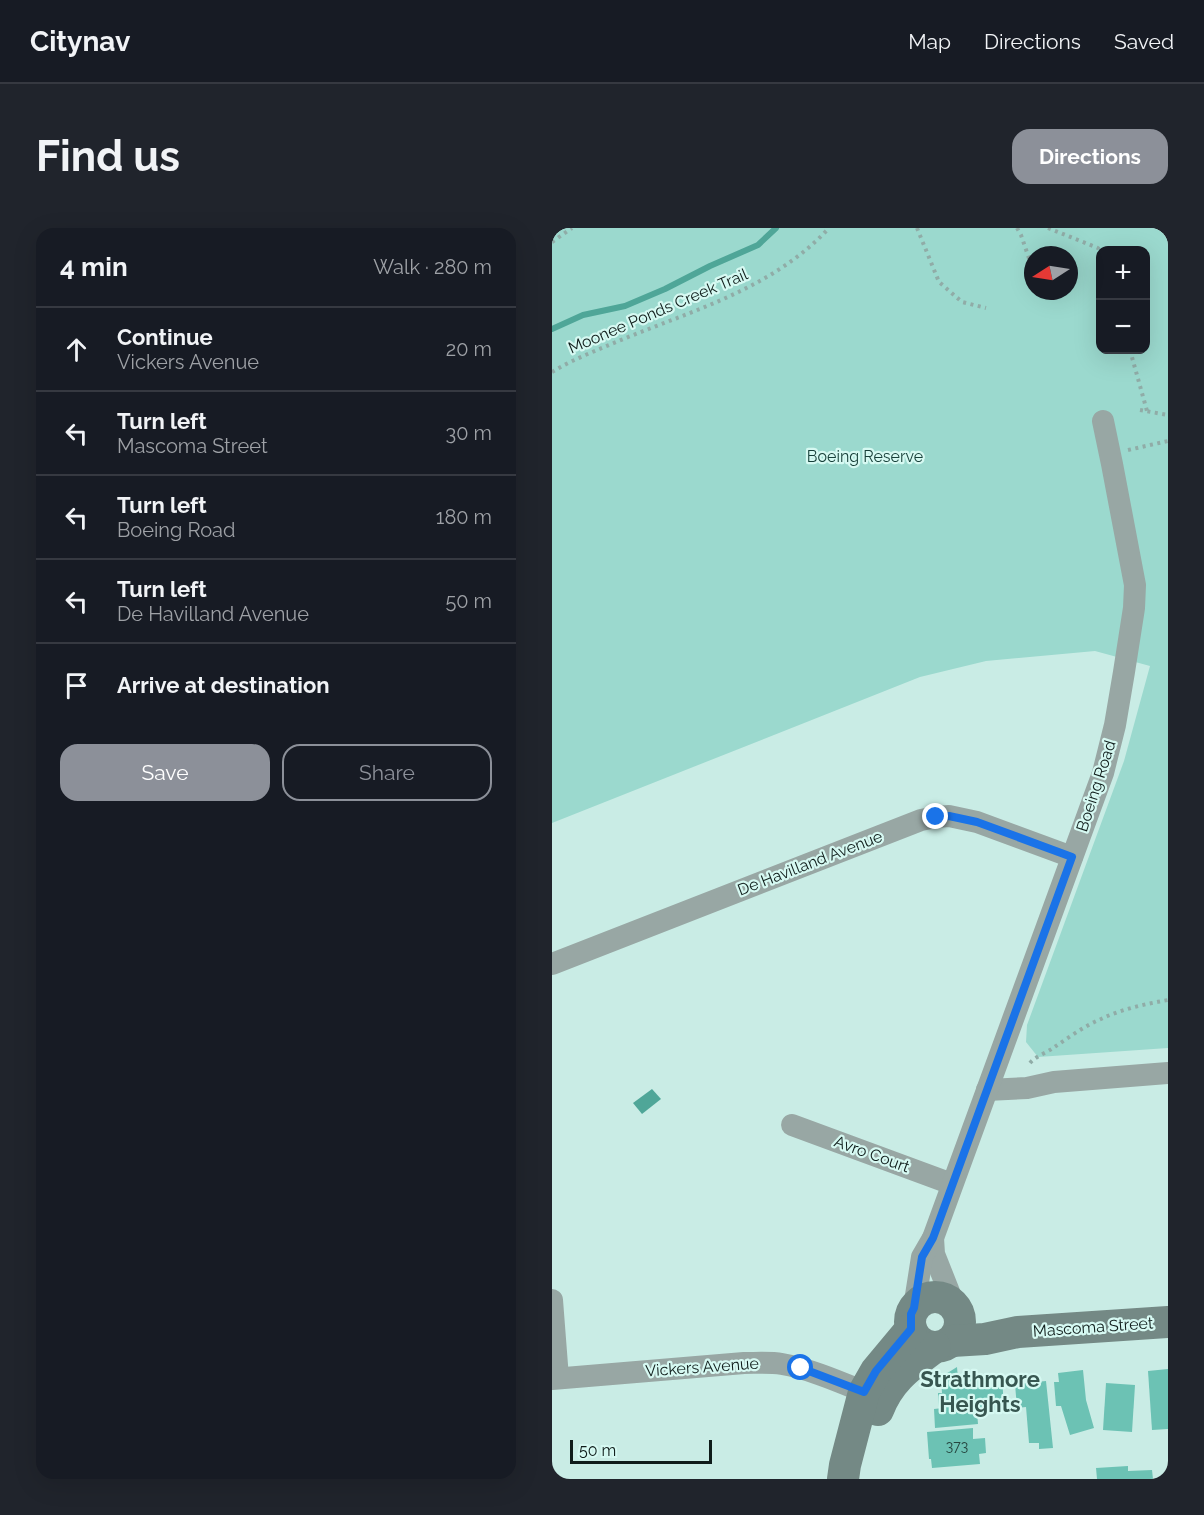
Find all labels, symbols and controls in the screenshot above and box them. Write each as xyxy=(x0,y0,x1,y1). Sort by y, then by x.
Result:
text: Citynav xyxy=(30,25,130,58)
text: Map xyxy=(908,29,951,54)
text: Directions xyxy=(984,29,1081,54)
text: Saved xyxy=(1114,29,1174,54)
button: Directions xyxy=(1012,129,1168,184)
text: Find us xyxy=(36,132,180,181)
north arrow xyxy=(1024,246,1078,300)
map controls xyxy=(1096,246,1150,354)
button: + xyxy=(1096,246,1150,300)
text: 4 min xyxy=(60,252,128,282)
text: Walk · 280 m xyxy=(373,255,492,279)
street label: Moonee Ponds Creek Trail xyxy=(565,264,751,357)
button: − xyxy=(1096,300,1150,354)
text: Continue xyxy=(117,324,213,350)
icon: ahead xyxy=(60,333,93,366)
text: 20 m xyxy=(446,337,492,361)
text: Vickers Avenue xyxy=(117,350,259,374)
text: Turn left xyxy=(117,408,207,434)
icon: left xyxy=(60,417,93,450)
text: 30 m xyxy=(446,421,492,445)
text: Mascoma Street xyxy=(117,434,268,458)
park label: Boeing Reserve xyxy=(807,447,923,466)
text: Turn left xyxy=(117,492,207,518)
icon: left xyxy=(60,501,93,534)
text: 180 m xyxy=(436,505,492,529)
text: Boeing Road xyxy=(117,518,235,542)
text: Turn left xyxy=(117,576,207,602)
icon: left xyxy=(60,585,93,618)
text: 50 m xyxy=(445,589,492,613)
text: De Havilland Avenue xyxy=(117,602,309,626)
icon: arrive xyxy=(60,669,93,702)
text: Arrive at destination xyxy=(117,672,330,698)
street label: Boeing Road xyxy=(1072,738,1120,834)
button: Save xyxy=(60,744,270,801)
button: Share xyxy=(282,744,492,801)
route end xyxy=(922,803,948,829)
street label: De Havilland Avenue xyxy=(735,827,885,899)
street label: Avro Court xyxy=(832,1132,913,1177)
street label: Mascoma Street xyxy=(1032,1313,1154,1341)
street label: Vickers Avenue xyxy=(645,1354,759,1380)
route start xyxy=(787,1354,813,1380)
district label: Strathmore Heights xyxy=(920,1366,1040,1417)
scale bar xyxy=(570,1437,712,1464)
house number: 373 xyxy=(946,1438,968,1454)
text: 50 m xyxy=(579,1441,616,1460)

